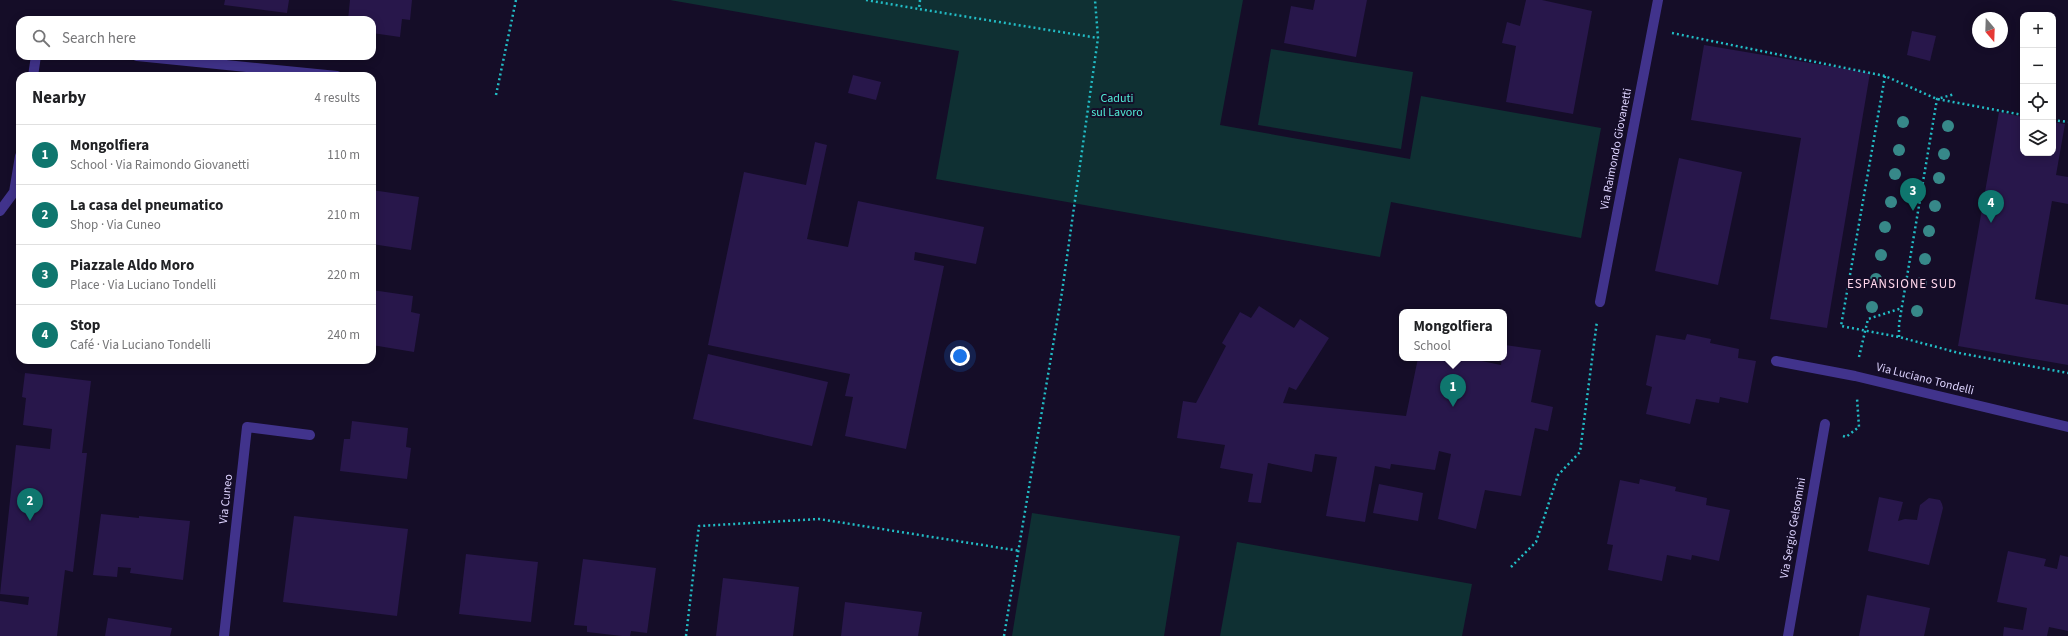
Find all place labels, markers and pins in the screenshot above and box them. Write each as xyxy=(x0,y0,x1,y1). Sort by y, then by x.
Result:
pin: 3 xyxy=(1900,178,1926,211)
pin: 4 xyxy=(1978,190,2004,223)
pin: 1 xyxy=(1440,374,1466,407)
pin: 2 xyxy=(17,488,43,521)

